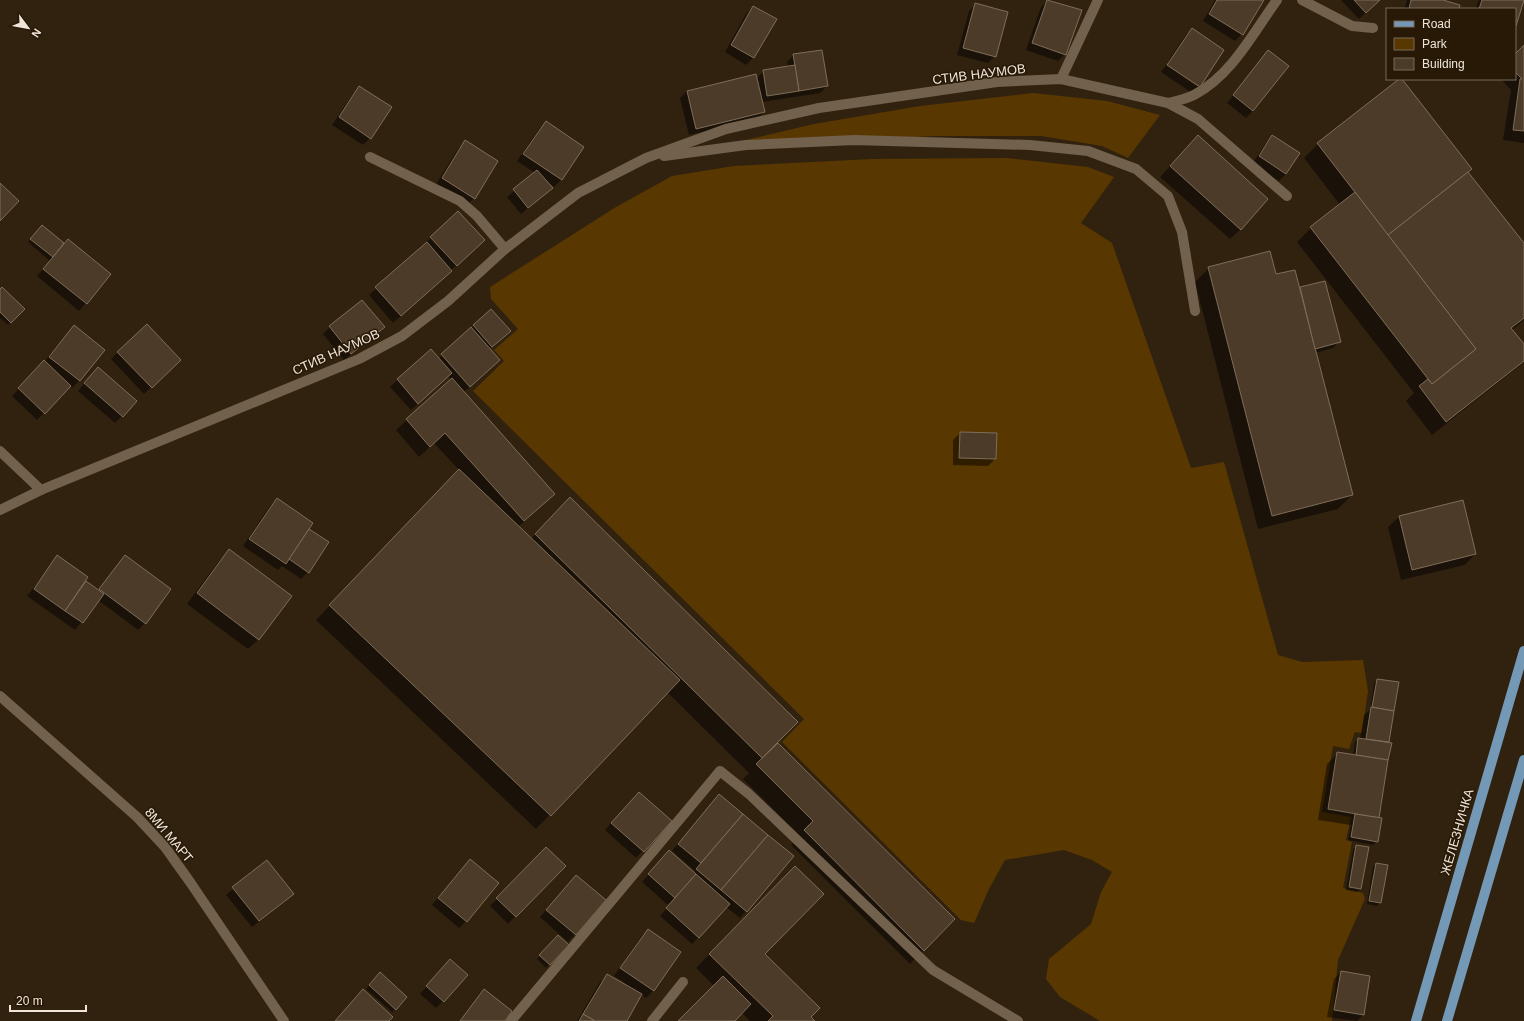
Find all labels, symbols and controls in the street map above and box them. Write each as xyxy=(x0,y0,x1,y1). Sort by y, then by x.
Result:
north arrow xyxy=(8,8,48,48)
legend xyxy=(1386,8,1516,80)
text: Road xyxy=(1422,17,1451,31)
text: N xyxy=(29,27,44,40)
text: Park xyxy=(1422,37,1448,51)
text: Building xyxy=(1422,57,1465,71)
street label: СТИВ НАУМОВ xyxy=(931,61,1027,87)
street label: СТИВ НАУМОВ xyxy=(290,326,382,378)
street label: ЖЕЛЕЗНИЧКА xyxy=(1438,787,1477,877)
street label: 8МИ МАРТ xyxy=(142,805,196,865)
scale bar xyxy=(10,987,86,1013)
text: 20 m xyxy=(16,994,43,1008)

